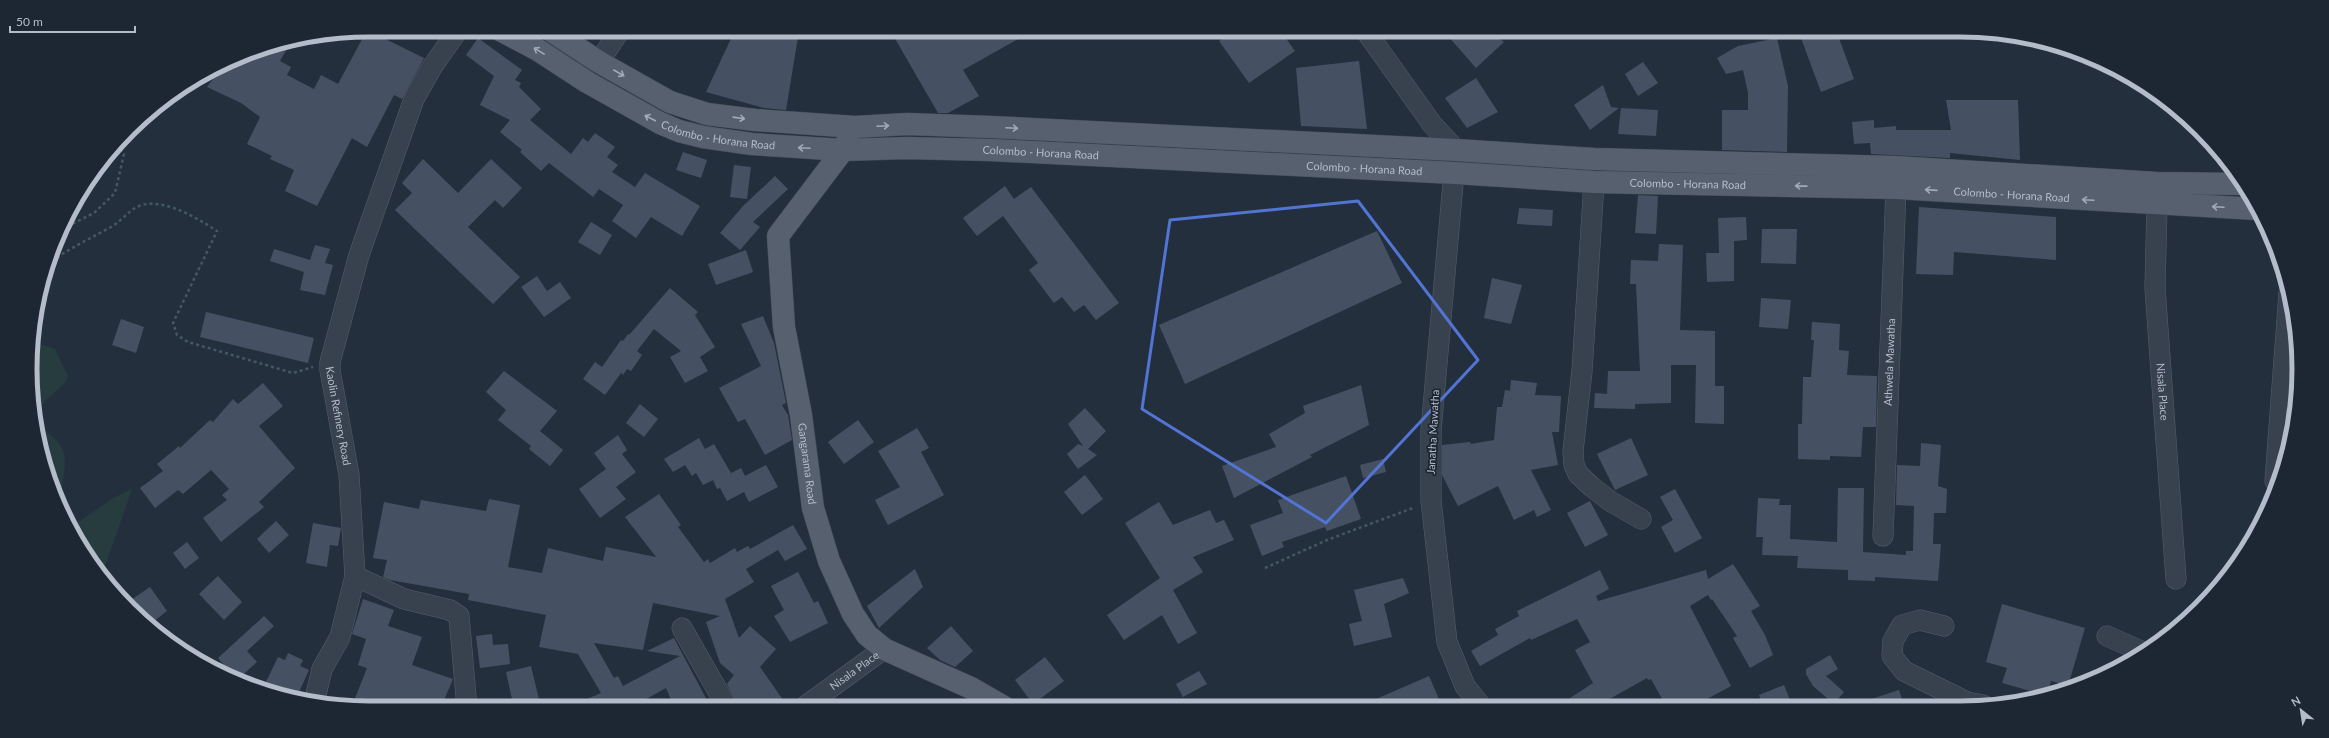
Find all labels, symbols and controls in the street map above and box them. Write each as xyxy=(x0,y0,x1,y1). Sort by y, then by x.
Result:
scale bar xyxy=(10,8,135,34)
text: 50 m xyxy=(16,14,43,29)
one-way arrow xyxy=(534,47,545,55)
one-way arrow xyxy=(613,70,625,78)
one-way arrow xyxy=(644,114,656,121)
one-way arrow xyxy=(732,114,745,122)
street label: Colombo - Horana Road xyxy=(659,117,776,152)
one-way arrow xyxy=(876,122,889,129)
one-way arrow xyxy=(1005,124,1018,132)
street label: Colombo - Horana Road xyxy=(982,143,1099,161)
one-way arrow xyxy=(798,144,811,151)
street label: Colombo - Horana Road xyxy=(1306,159,1423,177)
street label: Colombo - Horana Road xyxy=(1630,176,1746,191)
one-way arrow xyxy=(1795,182,1808,190)
street label: Colombo - Horana Road xyxy=(1953,184,2070,204)
one-way arrow xyxy=(1925,187,1938,194)
one-way arrow xyxy=(2082,197,2095,204)
one-way arrow xyxy=(2212,204,2225,211)
street label: Athwela Mawatha xyxy=(1881,318,1897,406)
street label: Nisala Place xyxy=(2154,362,2172,421)
street label: Kaolin Refinery Road xyxy=(323,365,354,467)
street label: Janatha Mawatha xyxy=(1424,389,1441,475)
street label: Gangarama Road xyxy=(796,422,819,505)
street label: Nisala Place xyxy=(827,648,881,692)
north arrow xyxy=(2281,690,2321,730)
text: N xyxy=(2289,693,2303,709)

